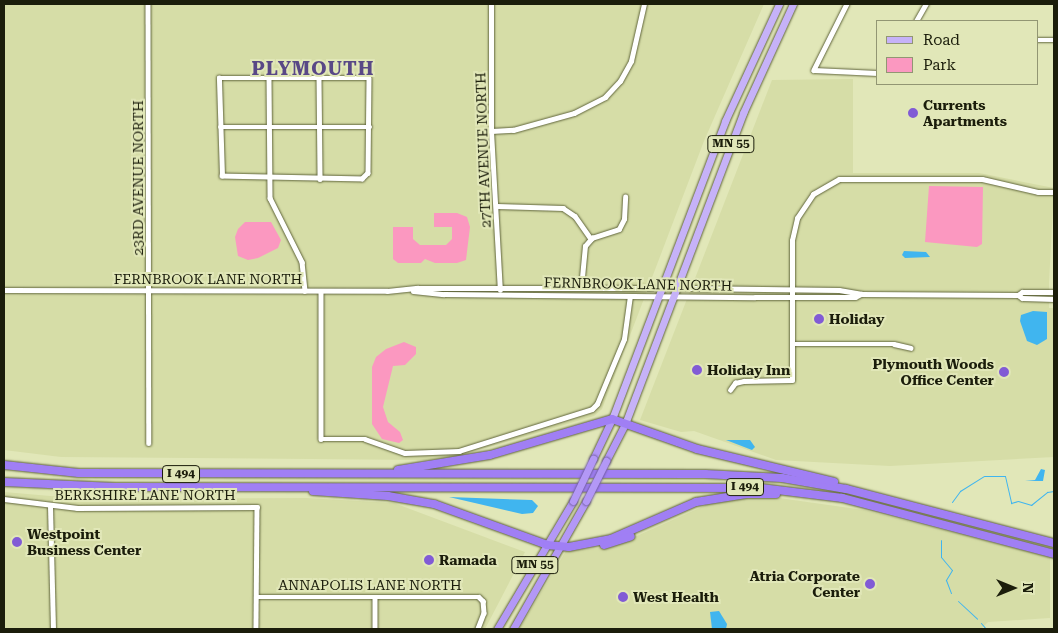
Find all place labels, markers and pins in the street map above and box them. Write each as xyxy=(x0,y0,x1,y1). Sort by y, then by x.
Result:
place label: Currents Apartments xyxy=(923,97,1007,130)
marker: Currents Apartments xyxy=(907,107,919,119)
place label: Holiday xyxy=(829,311,884,327)
marker: Holiday xyxy=(813,313,825,325)
place label: Plymouth Woods Office Center xyxy=(872,356,994,388)
place label: Holiday Inn xyxy=(707,362,790,378)
marker: Holiday Inn xyxy=(691,364,703,376)
marker: Plymouth Woods Office Center xyxy=(998,366,1010,378)
place label: Westpoint Business Center xyxy=(27,526,141,558)
marker: Westpoint Business Center xyxy=(11,536,23,548)
place label: Ramada xyxy=(439,552,497,568)
marker: Ramada xyxy=(423,554,435,566)
place label: Atria Corporate Center xyxy=(750,568,860,600)
marker: Atria Corporate Center xyxy=(864,578,876,590)
place label: West Health xyxy=(633,589,719,605)
marker: West Health xyxy=(617,591,629,603)

